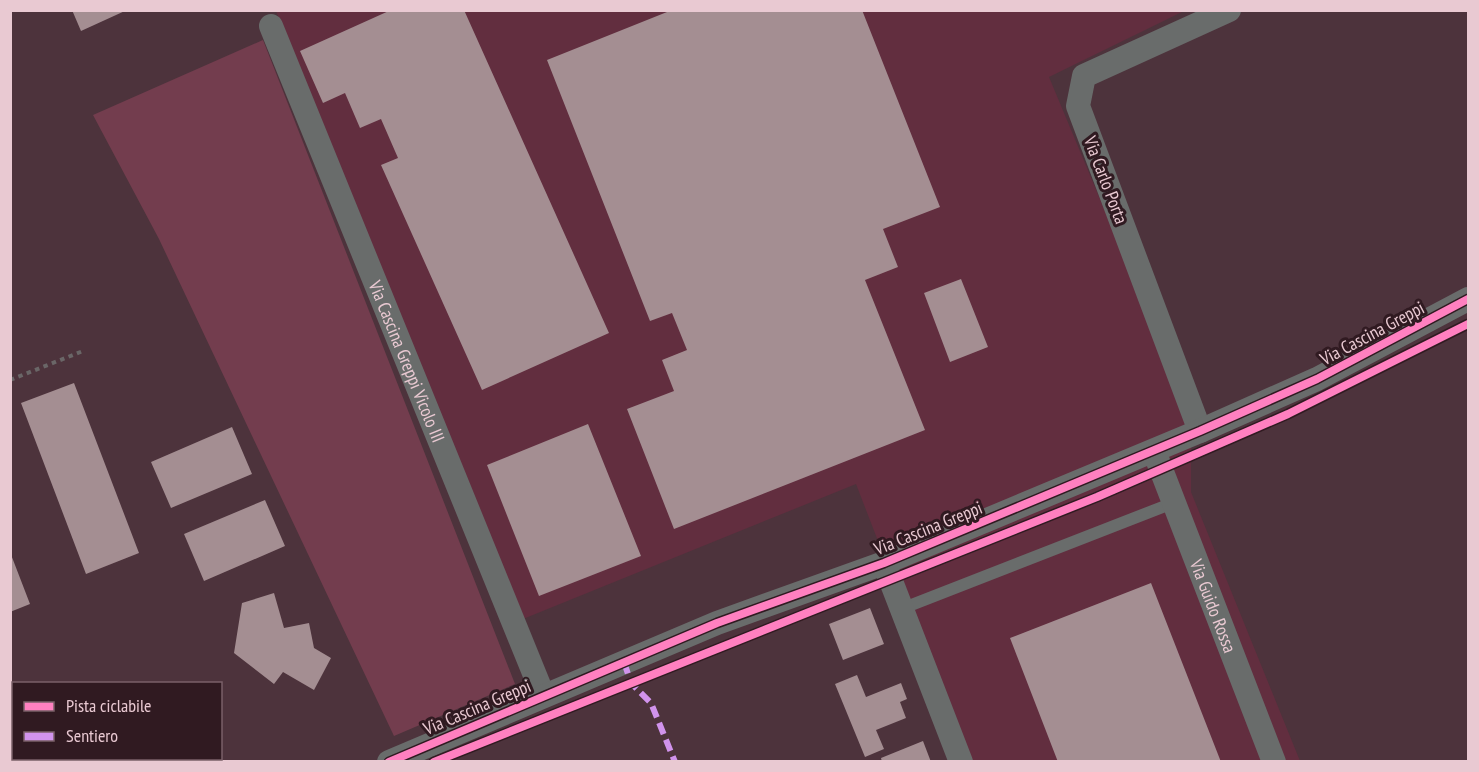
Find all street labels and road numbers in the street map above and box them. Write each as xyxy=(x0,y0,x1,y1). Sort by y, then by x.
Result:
street label: Via Carlo Porta xyxy=(1078,132,1133,227)
street label: Via Cascina Greppi Vicolo III xyxy=(364,276,451,446)
street label: Via Cascina Greppi xyxy=(1315,296,1428,371)
street label: Via Cascina Greppi xyxy=(870,496,985,560)
street label: Via Guido Rossa xyxy=(1185,555,1242,656)
street label: Via Cascina Greppi xyxy=(419,674,534,740)

